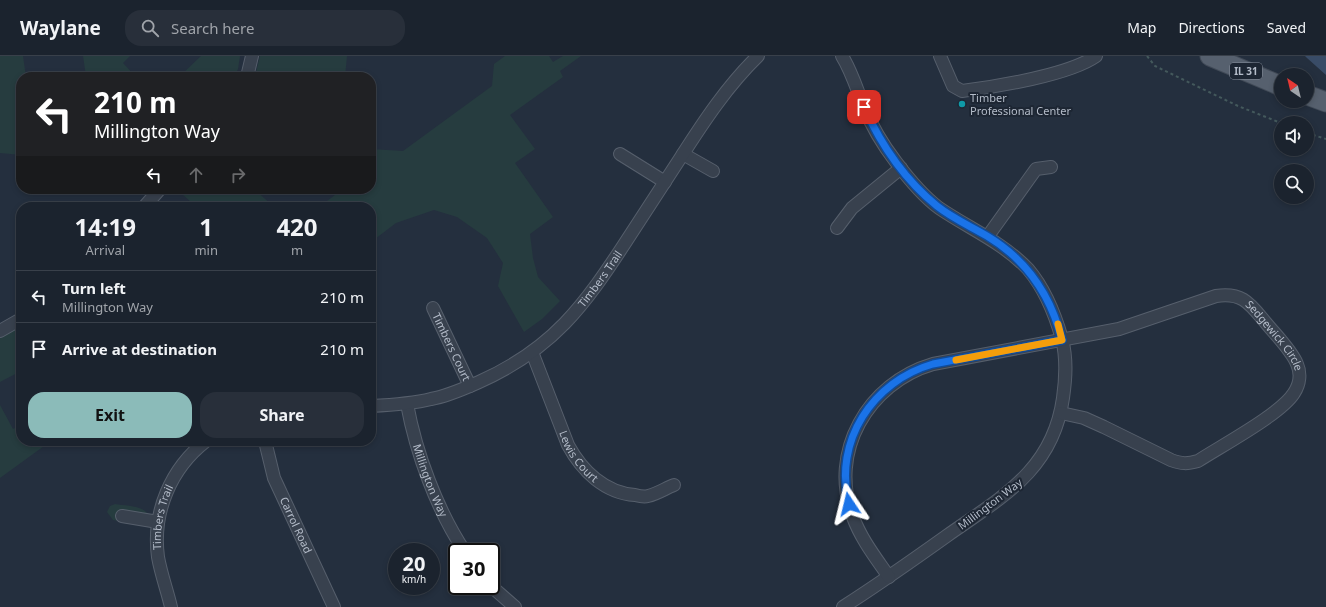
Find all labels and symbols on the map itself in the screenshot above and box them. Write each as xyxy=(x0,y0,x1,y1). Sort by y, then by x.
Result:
road number: IL 31 xyxy=(1230,63,1262,79)
north arrow xyxy=(1274,68,1314,108)
pin xyxy=(847,90,881,124)
place label: Timber Professional Center xyxy=(970,90,1071,118)
marker: Timber Professional Center xyxy=(957,99,967,109)
street label: Timbers Trail xyxy=(574,247,625,310)
street label: Sedgewick Circle xyxy=(1243,297,1307,372)
street label: Timbers Court xyxy=(429,310,475,383)
street label: Lewis Court xyxy=(556,428,602,485)
street label: Millington Way xyxy=(410,442,452,520)
street label: Millington Way xyxy=(954,474,1025,533)
street label: Timbers Trail xyxy=(149,482,176,550)
position arrow xyxy=(828,483,870,525)
street label: Carrol Road xyxy=(277,494,316,556)
speed limit sign: 30 xyxy=(448,543,500,595)

